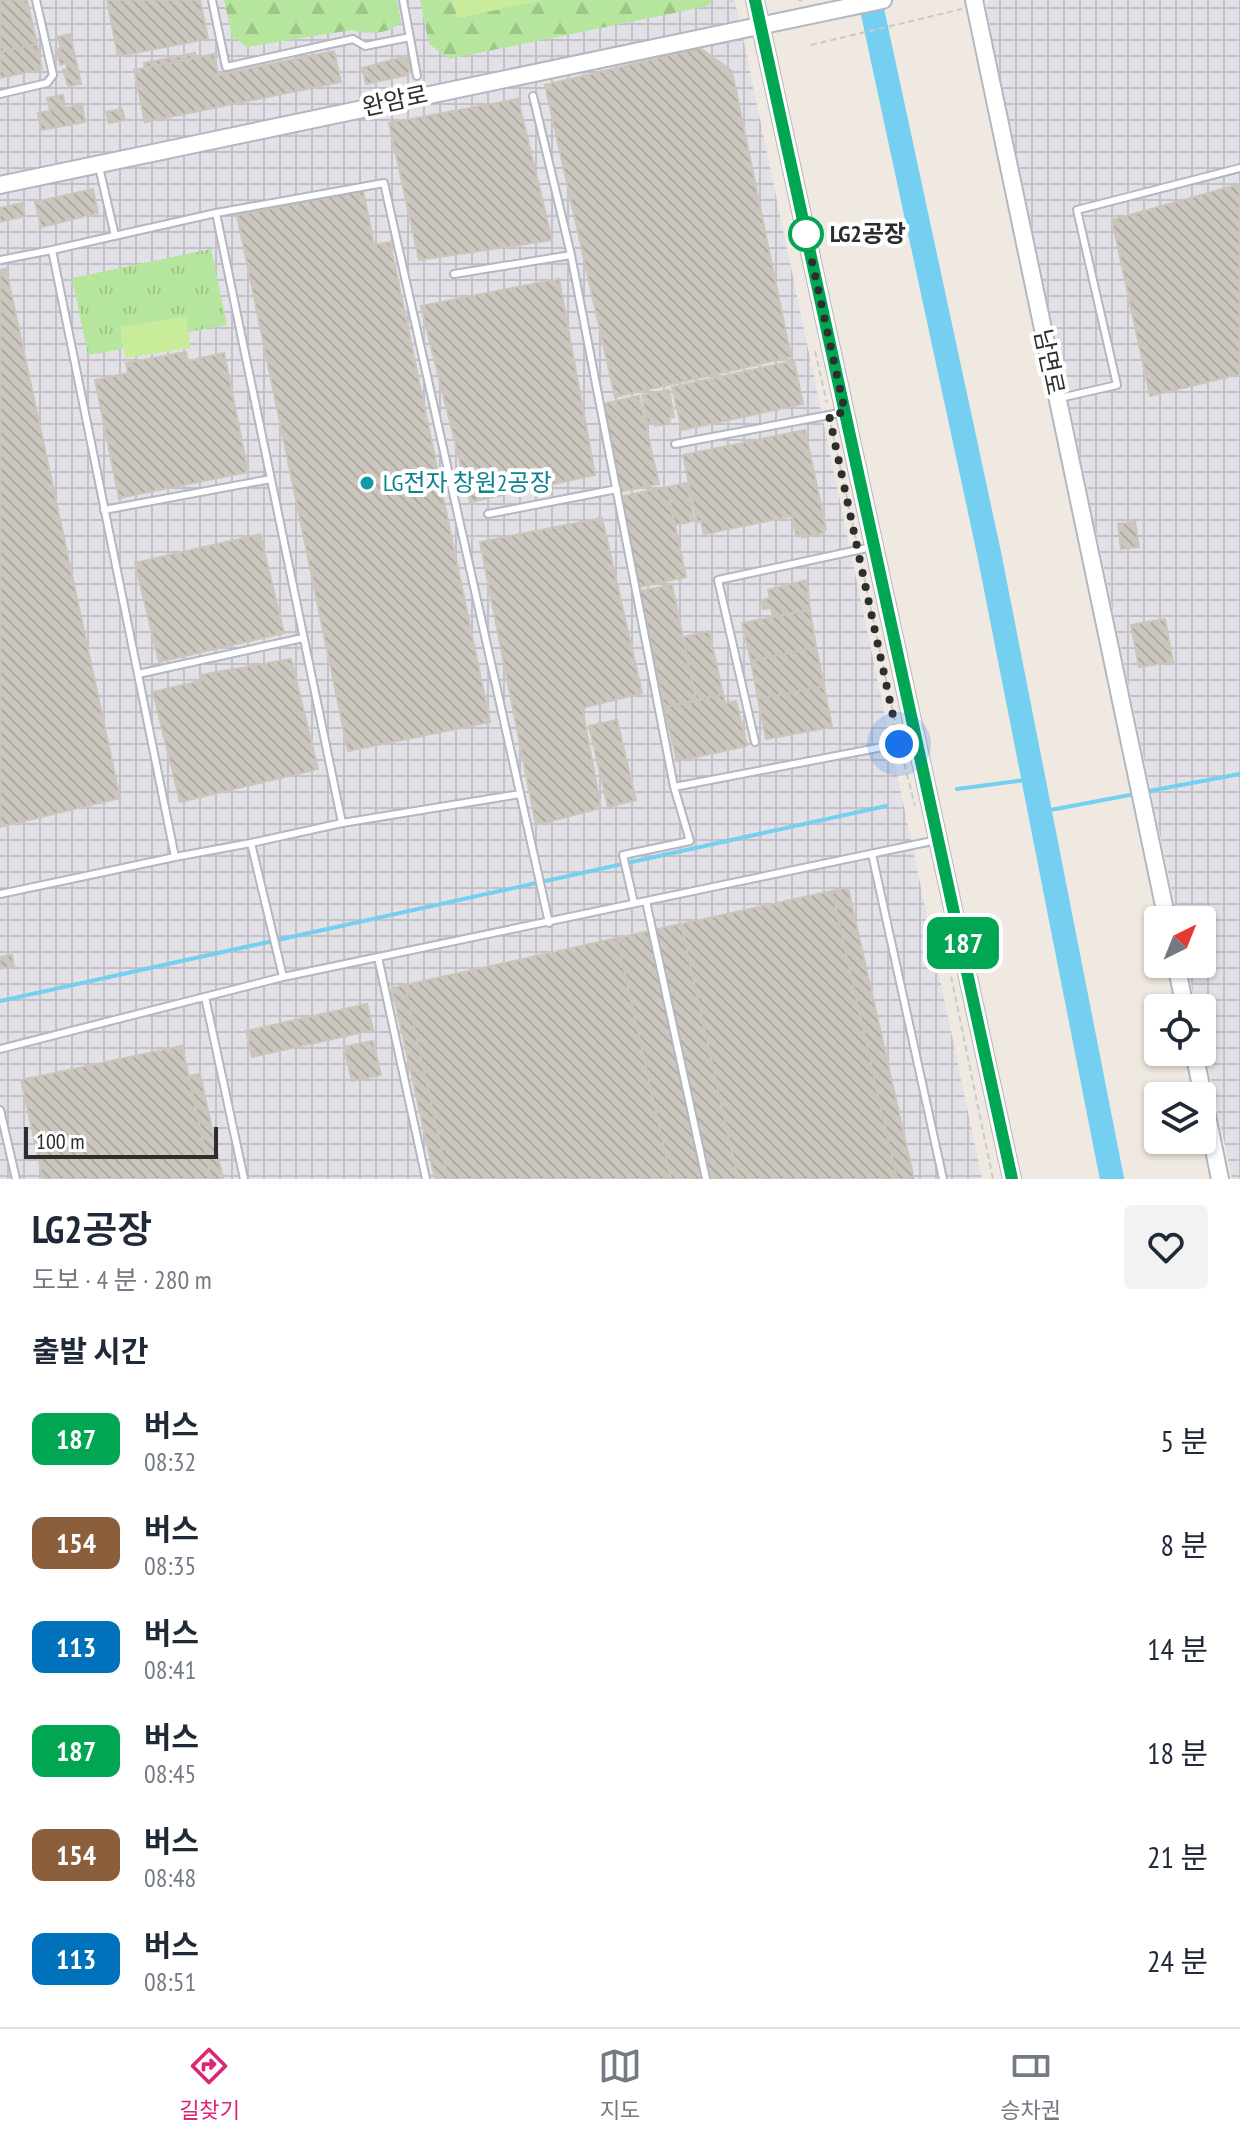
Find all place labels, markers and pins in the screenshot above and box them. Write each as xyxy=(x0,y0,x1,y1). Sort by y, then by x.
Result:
marker: LG2공장 xyxy=(789,217,823,251)
place label: LG2공장 xyxy=(830,218,906,249)
place label: LG전자 창원2공장 xyxy=(383,467,552,498)
marker: LG전자 창원2공장 xyxy=(358,474,376,492)

